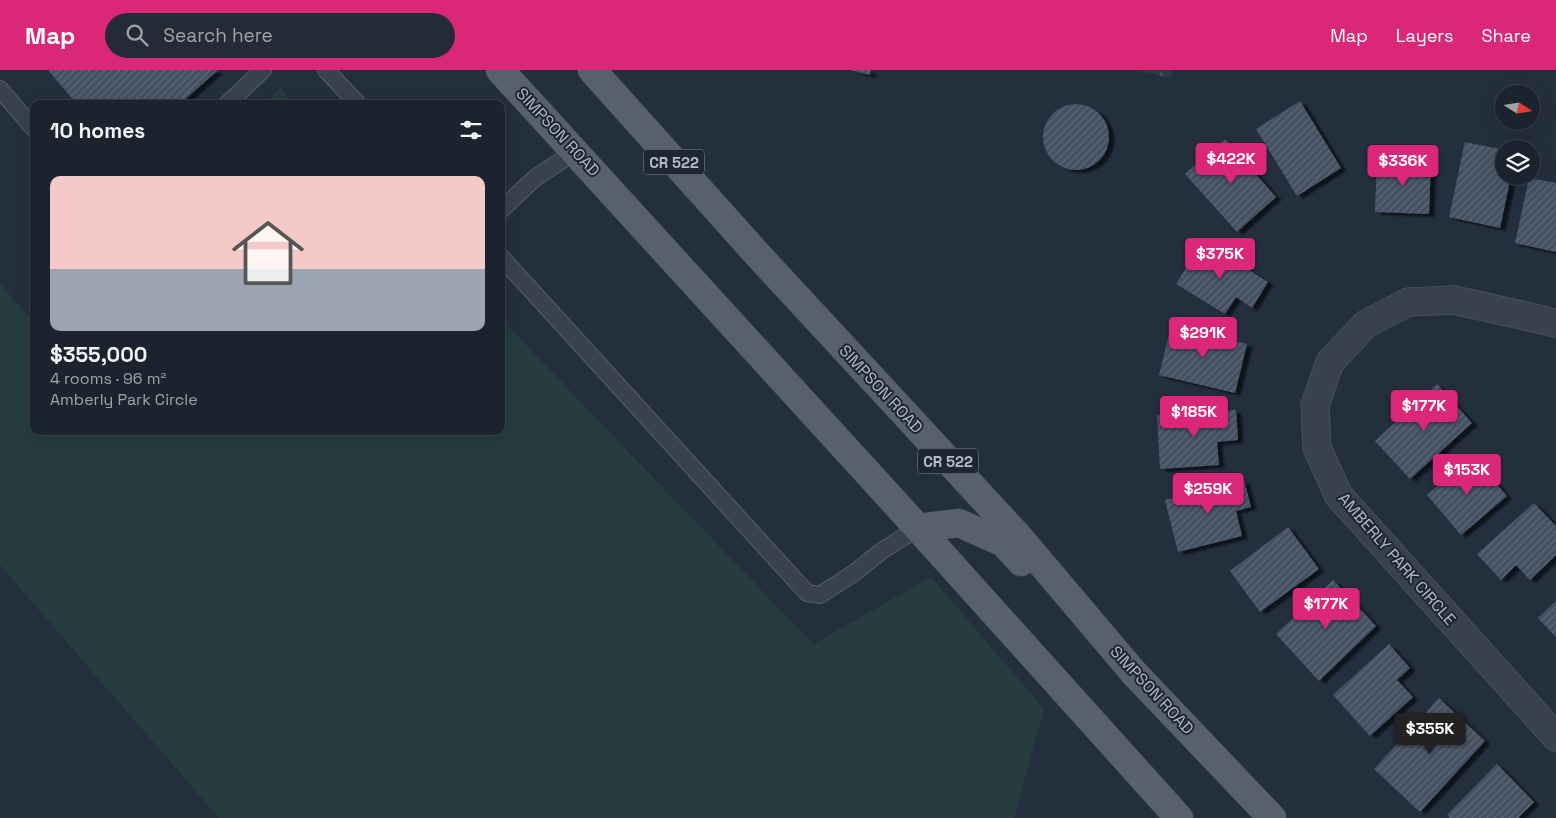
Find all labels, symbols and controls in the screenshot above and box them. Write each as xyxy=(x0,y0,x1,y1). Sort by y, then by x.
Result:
search box xyxy=(105,13,455,58)
text: Map xyxy=(25,20,75,51)
icon: search xyxy=(123,21,151,49)
text: Search here xyxy=(163,23,273,48)
text: Map xyxy=(1330,24,1368,47)
text: Layers xyxy=(1396,24,1453,47)
text: Share xyxy=(1481,24,1531,47)
street label: SIMPSON ROAD xyxy=(512,83,604,181)
north arrow xyxy=(1495,85,1540,130)
map controls xyxy=(1495,85,1540,185)
icon: filters xyxy=(457,116,485,144)
text: 10 homes xyxy=(50,117,145,144)
button: layers xyxy=(1495,140,1540,185)
pin: $422K xyxy=(1196,142,1266,185)
pin: $336K xyxy=(1368,144,1438,187)
text: $422K xyxy=(1207,148,1255,169)
road number: CR 522 xyxy=(644,150,704,174)
text: $336K xyxy=(1378,150,1428,171)
icon: home xyxy=(223,208,313,298)
pin: $375K xyxy=(1185,238,1255,280)
text: $375K xyxy=(1196,243,1244,264)
pin: $291K xyxy=(1168,316,1238,359)
text: $291K xyxy=(1180,322,1226,343)
street label: SIMPSON ROAD xyxy=(835,340,927,438)
text: $355,000 xyxy=(50,341,147,368)
text: 4 rooms · 96 m² xyxy=(50,368,166,389)
text: Amberly Park Circle xyxy=(50,389,198,410)
pin: $177K xyxy=(1389,390,1459,432)
text: $177K xyxy=(1402,395,1446,416)
pin: $185K xyxy=(1159,396,1229,438)
text: $185K xyxy=(1171,401,1217,422)
road number: CR 522 xyxy=(918,448,978,474)
pin: $153K xyxy=(1432,454,1502,496)
text: $153K xyxy=(1444,459,1490,480)
pin: $259K xyxy=(1173,472,1243,515)
text: $259K xyxy=(1184,478,1232,499)
street label: AMBERLY PARK CIRCLE xyxy=(1334,488,1460,630)
pin: $177K xyxy=(1291,588,1361,630)
text: $177K xyxy=(1304,593,1348,614)
street label: SIMPSON ROAD xyxy=(1106,641,1198,739)
pin: $355K xyxy=(1395,712,1465,755)
text: $355K xyxy=(1406,718,1454,739)

